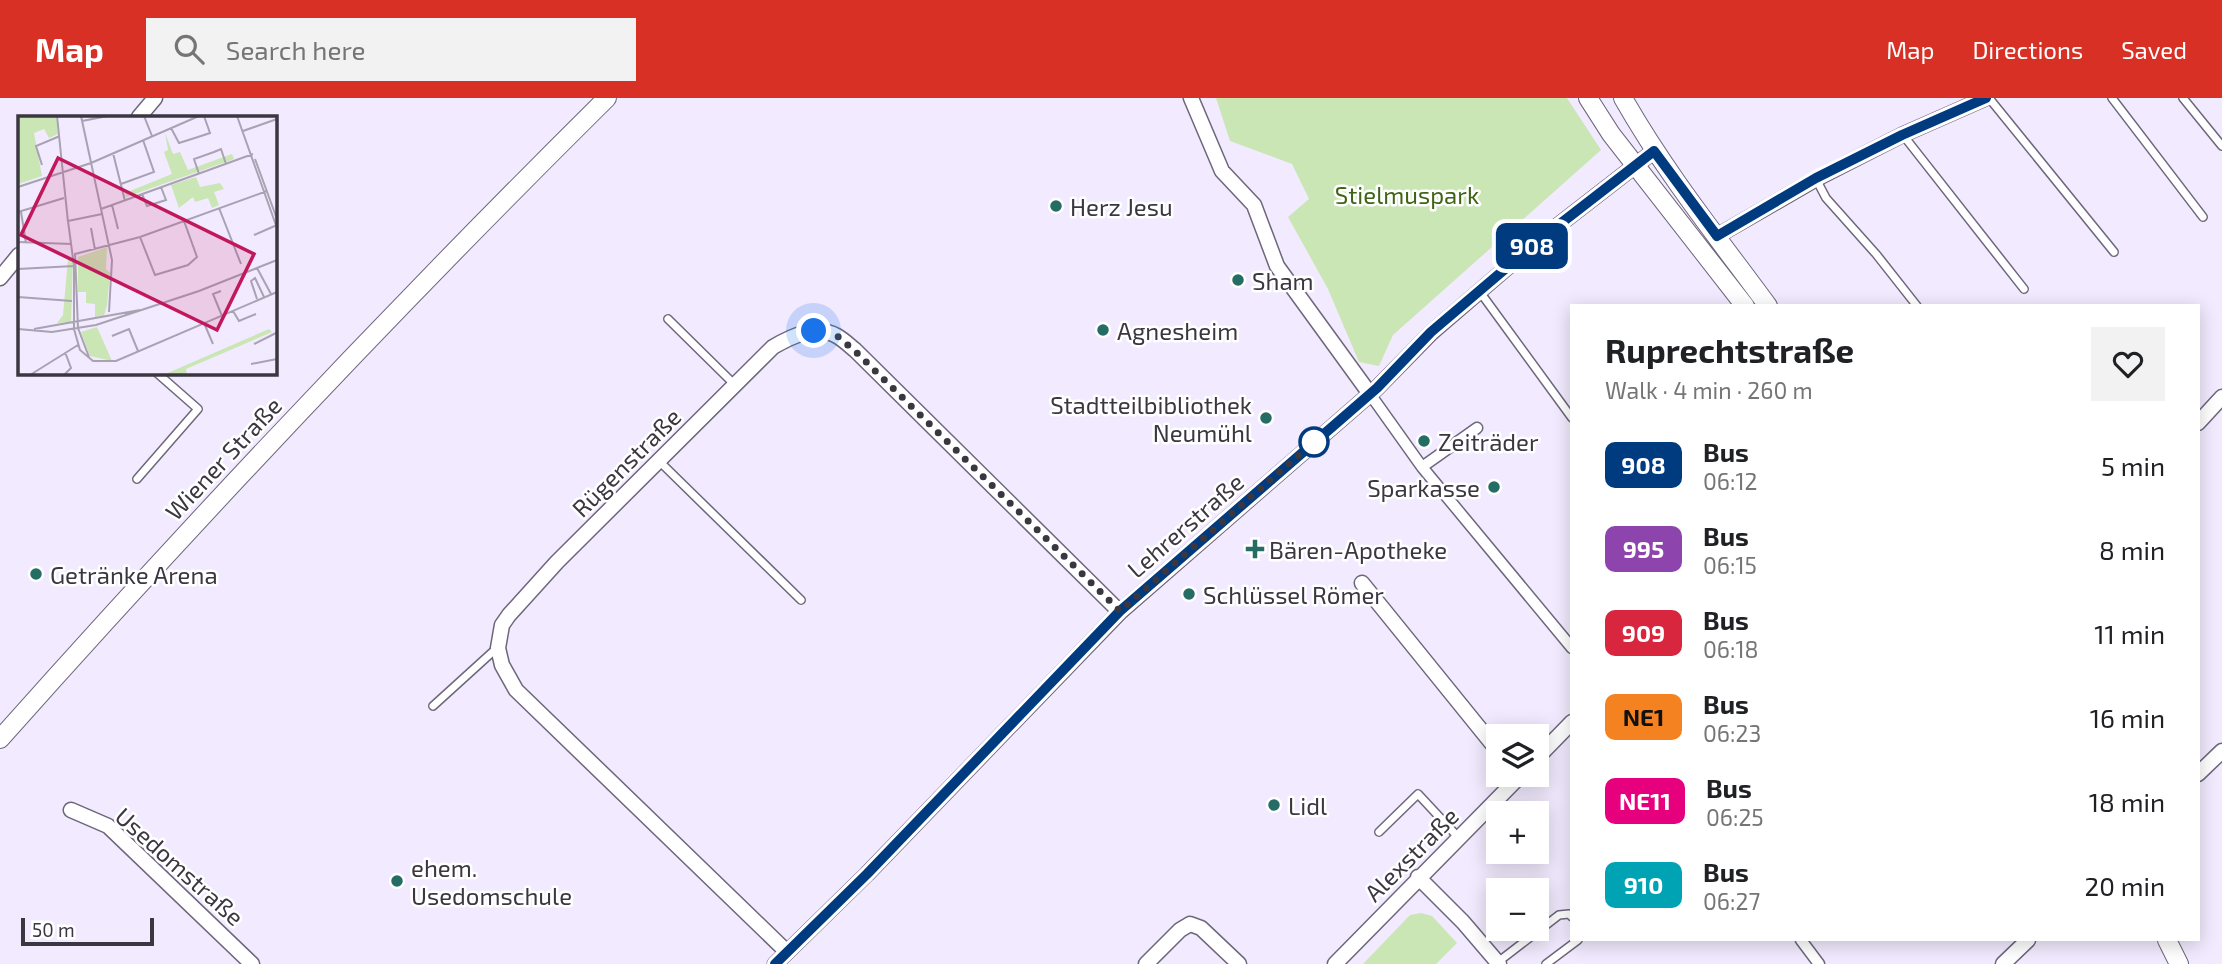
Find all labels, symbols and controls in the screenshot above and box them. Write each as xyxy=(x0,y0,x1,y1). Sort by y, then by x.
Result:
search box xyxy=(146,18,636,81)
text: Map xyxy=(35,29,104,69)
icon: search xyxy=(170,30,208,68)
text: Search here xyxy=(226,34,365,65)
text: Map xyxy=(1886,35,1934,64)
text: Directions xyxy=(1972,35,2083,64)
text: Saved xyxy=(2121,35,2187,64)
inset map xyxy=(18,116,276,374)
park label: Stielmuspark xyxy=(1335,180,1479,209)
place label: Herz Jesu xyxy=(1070,192,1173,221)
marker: Herz Jesu xyxy=(1048,198,1064,214)
line badge: 908 xyxy=(1492,223,1572,269)
text: 908 xyxy=(1510,231,1554,260)
place label: Sham xyxy=(1252,266,1314,295)
marker: Sham xyxy=(1230,272,1246,288)
your location xyxy=(796,313,831,348)
place label: Agnesheim xyxy=(1117,316,1238,345)
marker: Agnesheim xyxy=(1095,322,1111,338)
button: heart xyxy=(2091,327,2165,401)
text: Ruprechtstraße xyxy=(1605,330,1854,370)
text: Walk · 4 min · 260 m xyxy=(1605,376,1813,404)
place label: Stadtteilbibliothek Neumühl xyxy=(1050,390,1252,447)
street label: Wiener Straße xyxy=(159,391,287,525)
street label: Rügenstraße xyxy=(566,402,686,522)
marker: Stadtteilbibliothek Neumühl xyxy=(1258,410,1274,426)
unlabelled marker xyxy=(1299,427,1329,457)
place label: Zeiträder xyxy=(1438,427,1539,456)
marker: Zeiträder xyxy=(1416,433,1432,449)
text: Bus xyxy=(1703,436,1749,467)
text: 908 xyxy=(1621,450,1666,479)
text: 5 min xyxy=(2101,450,2165,481)
street label: Lehrerstraße xyxy=(1121,467,1249,583)
text: 06:12 xyxy=(1703,467,1758,495)
place label: Sparkasse xyxy=(1367,473,1480,502)
marker: Sparkasse xyxy=(1486,479,1502,495)
text: Bus xyxy=(1703,520,1749,551)
text: 995 xyxy=(1623,534,1664,563)
text: 8 min xyxy=(2099,534,2165,565)
place label: Bären-Apotheke xyxy=(1269,535,1447,564)
marker: Bären-Apotheke xyxy=(1247,541,1263,557)
text: 06:15 xyxy=(1703,551,1757,579)
place label: Getränke Arena xyxy=(50,560,218,589)
marker: Getränke Arena xyxy=(28,566,44,582)
place label: Schlüssel Römer xyxy=(1203,580,1384,609)
marker: Schlüssel Römer xyxy=(1181,586,1197,602)
text: Bus xyxy=(1703,604,1749,635)
text: 909 xyxy=(1622,618,1665,647)
text: 11 min xyxy=(2094,618,2165,649)
text: 06:18 xyxy=(1703,635,1759,663)
text: Bus xyxy=(1703,688,1749,719)
text: NE1 xyxy=(1623,702,1664,731)
text: 16 min xyxy=(2090,702,2165,733)
text: 06:23 xyxy=(1703,719,1761,747)
map controls xyxy=(1486,724,1549,941)
button: layers xyxy=(1486,724,1549,787)
text: Bus xyxy=(1706,772,1752,803)
text: NE11 xyxy=(1619,786,1671,815)
text: 18 min xyxy=(2089,786,2165,817)
place label: Lidl xyxy=(1288,791,1327,820)
marker: Lidl xyxy=(1266,797,1282,813)
street label: Usedomstraße xyxy=(110,801,250,931)
street label: Alexstraße xyxy=(1358,801,1464,907)
button: + xyxy=(1486,801,1549,864)
text: 06:25 xyxy=(1706,803,1764,831)
place label: ehem. Usedomschule xyxy=(411,853,572,910)
text: Bus xyxy=(1703,856,1749,887)
text: 910 xyxy=(1624,870,1663,899)
text: 20 min xyxy=(2085,870,2165,901)
marker: ehem. Usedomschule xyxy=(389,873,405,889)
button: − xyxy=(1486,878,1549,941)
text: 06:27 xyxy=(1703,887,1760,915)
scale bar xyxy=(21,915,154,947)
text: 50 m xyxy=(32,918,75,941)

